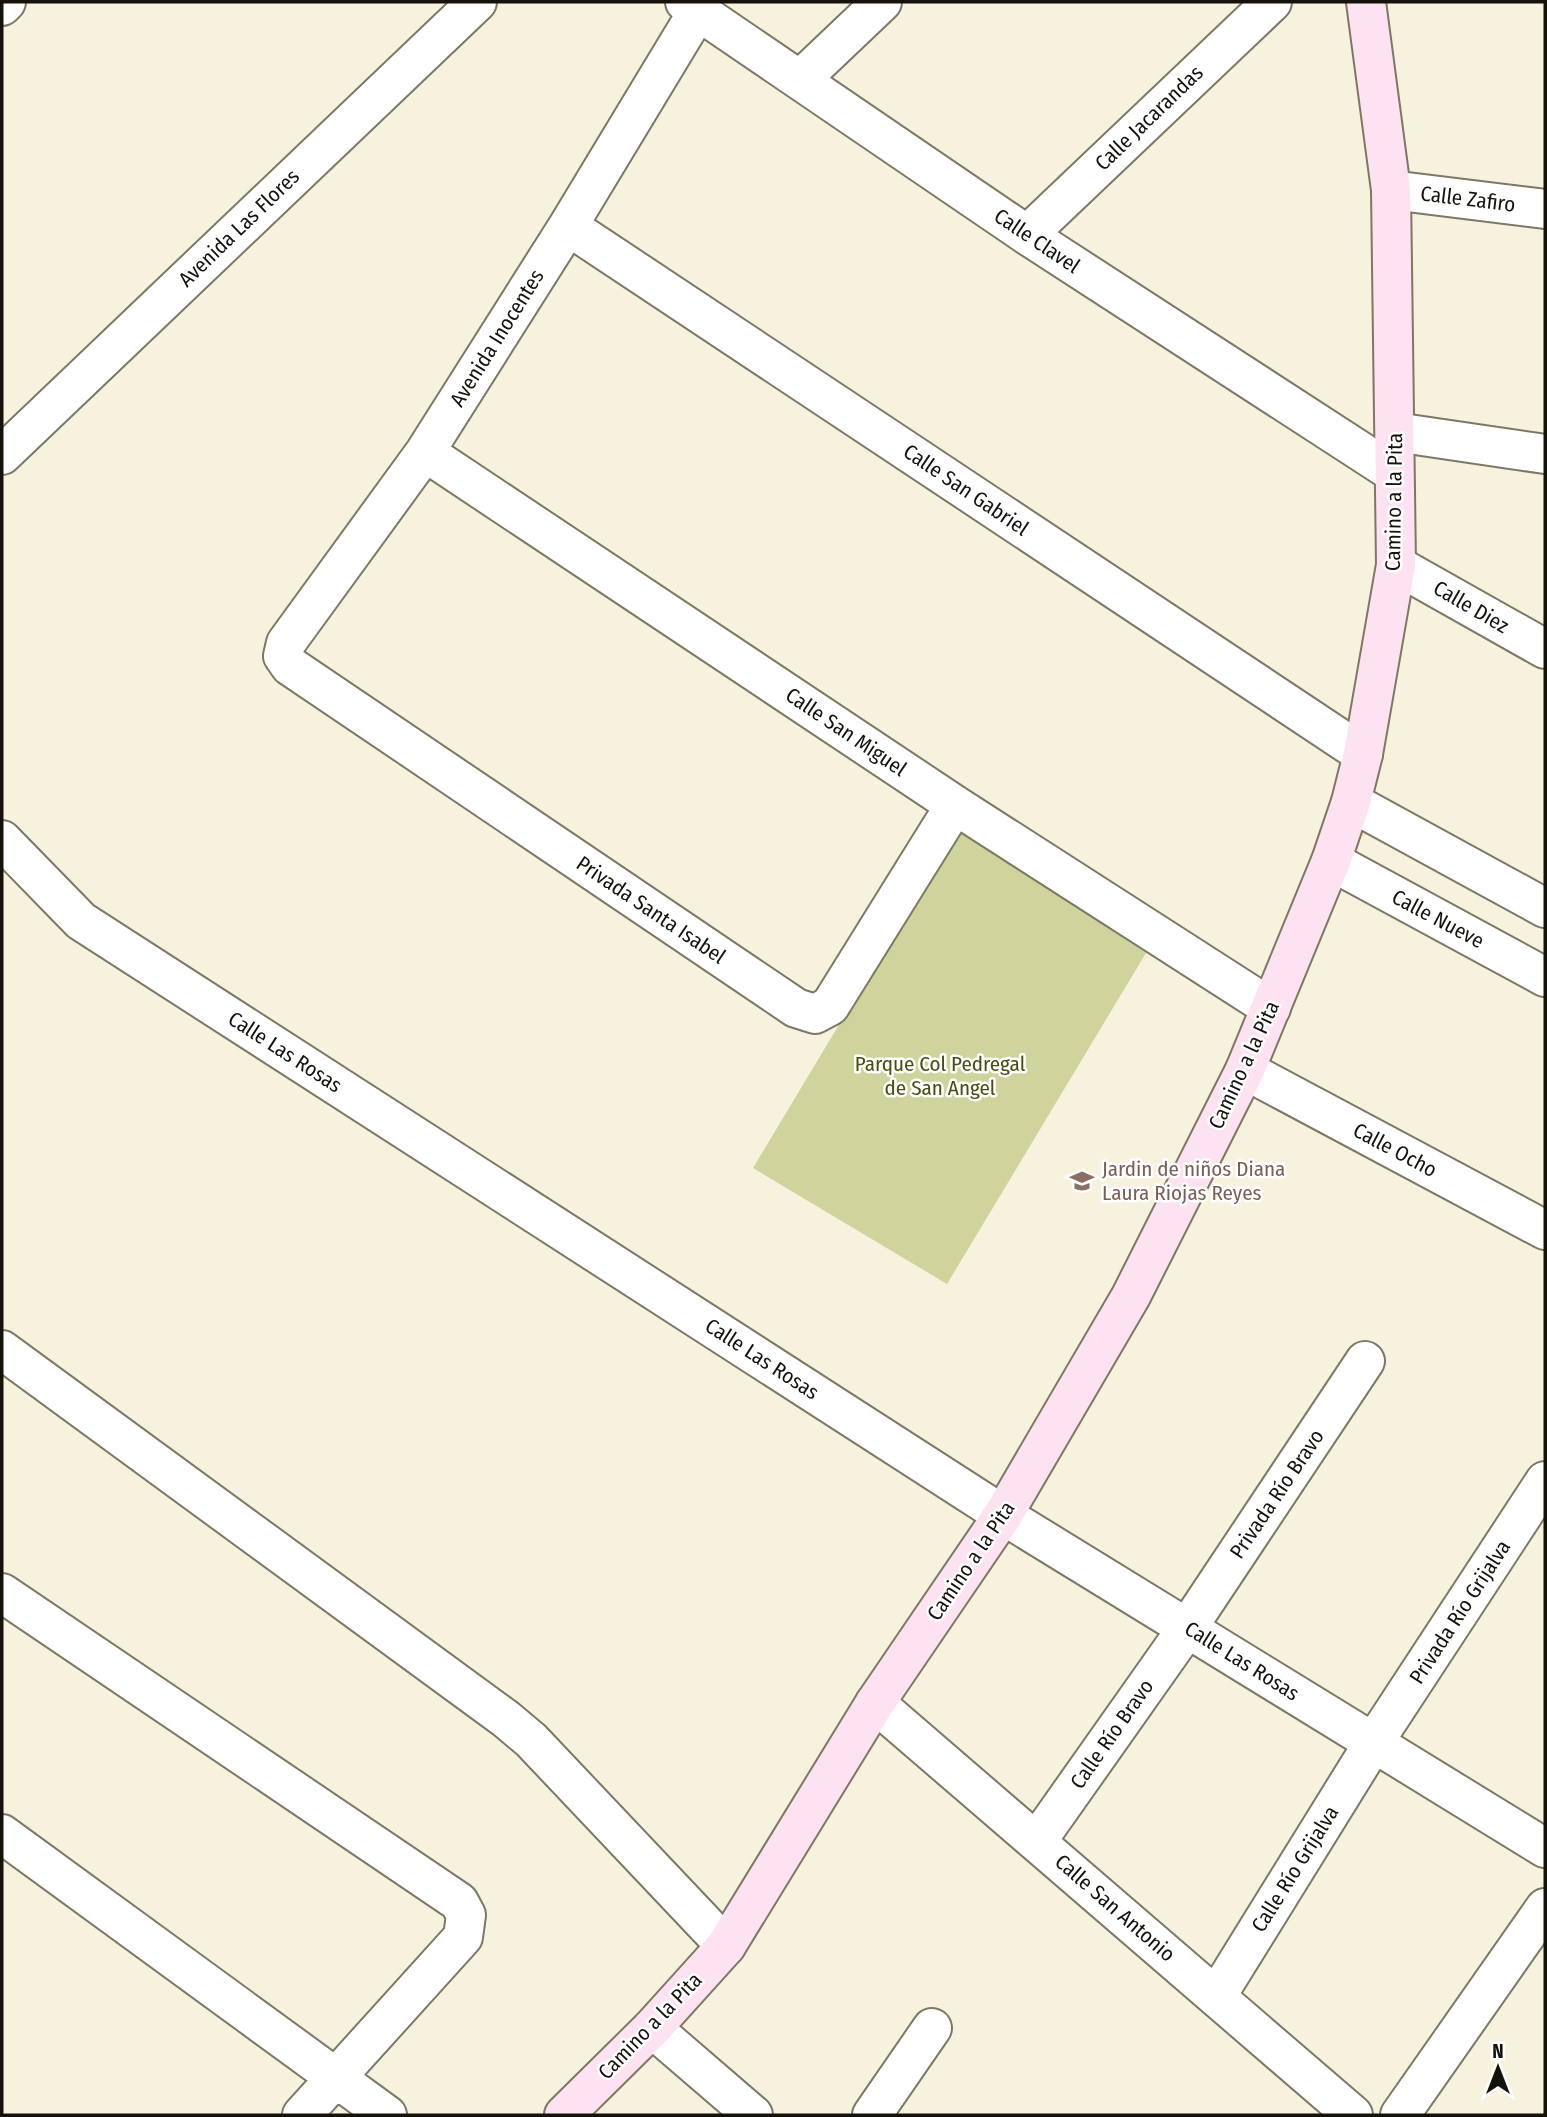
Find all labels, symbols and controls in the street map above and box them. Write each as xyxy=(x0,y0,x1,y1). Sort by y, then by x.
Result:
street label: Calle Jacarandas xyxy=(1089,60,1209,176)
street label: Avenida Las Flores xyxy=(173,164,305,292)
street label: Calle Zafiro xyxy=(1419,180,1517,218)
street label: Calle Clavel xyxy=(989,203,1085,279)
street label: Avenida Inocentes xyxy=(444,264,550,411)
street label: Camino a la Pita xyxy=(1380,433,1408,571)
street label: Calle San Gabriel xyxy=(898,439,1034,542)
street label: Calle Diez xyxy=(1429,575,1513,639)
street label: Calle San Miguel xyxy=(781,682,912,782)
street label: Privada Santa Isabel xyxy=(571,850,731,970)
street label: Calle Nueve xyxy=(1388,884,1488,954)
street label: Camino a la Pita xyxy=(1203,997,1285,1133)
street label: Calle Las Rosas xyxy=(223,1006,347,1098)
park label: Parque Col Pedregal de San Angel xyxy=(855,1051,1026,1101)
street label: Calle Ocho xyxy=(1349,1117,1441,1183)
place label: Jardin de niños Diana Laura Riojas Reyes xyxy=(1102,1156,1285,1206)
school or university icon: Jardin de niños Diana Laura Riojas Reyes xyxy=(1068,1167,1096,1195)
street label: Calle Las Rosas xyxy=(700,1313,824,1405)
street label: Privada Río Bravo xyxy=(1224,1424,1330,1564)
street label: Camino a la Pita xyxy=(922,1496,1020,1626)
street label: Privada Río Grijalva xyxy=(1404,1535,1516,1689)
street label: Calle Las Rosas xyxy=(1180,1615,1304,1707)
street label: Calle Río Bravo xyxy=(1065,1674,1159,1794)
street label: Calle Río Grijalva xyxy=(1246,1801,1344,1937)
street label: Calle San Antonio xyxy=(1050,1849,1180,1967)
street label: Camino a la Pita xyxy=(593,1967,707,2085)
north arrow xyxy=(1463,2033,1533,2103)
text: N xyxy=(1492,2040,1504,2063)

